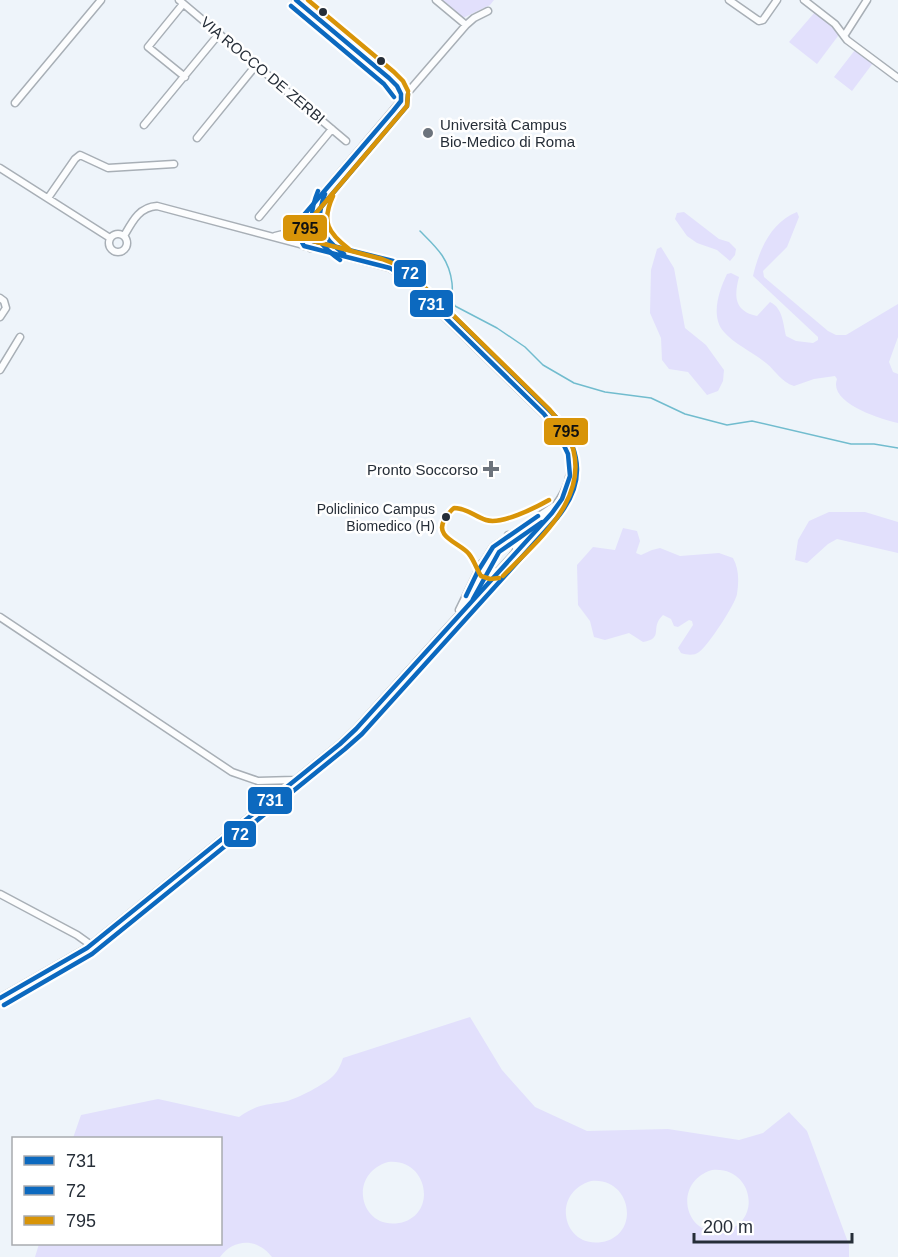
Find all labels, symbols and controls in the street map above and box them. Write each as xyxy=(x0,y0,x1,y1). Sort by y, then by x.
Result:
unlabelled marker xyxy=(317,6,329,18)
street label: VIA ROCCO DE ZERBI xyxy=(198,13,328,127)
unlabelled marker xyxy=(375,55,387,67)
place label: Università Campus Bio-Medico di Roma xyxy=(440,116,576,150)
marker: Università Campus Bio-Medico di Roma xyxy=(421,126,435,140)
line badge: 795 xyxy=(282,214,328,242)
text: 795 xyxy=(292,220,318,237)
line badge: 72 xyxy=(393,259,427,288)
text: 72 xyxy=(401,265,419,282)
line badge: 731 xyxy=(409,289,454,318)
text: 731 xyxy=(418,296,444,313)
line badge: 795 xyxy=(543,417,589,446)
text: 795 xyxy=(553,423,579,440)
marker: Pronto Soccorso xyxy=(482,460,500,478)
place label: Pronto Soccorso xyxy=(367,461,478,478)
place label: Policlinico Campus Biomedico (H) xyxy=(317,501,435,534)
marker: Policlinico Campus Biomedico (H) xyxy=(440,511,452,523)
line badge: 731 xyxy=(247,786,293,815)
text: 731 xyxy=(257,792,283,809)
line badge: 72 xyxy=(223,820,257,848)
text: 72 xyxy=(231,826,249,843)
legend xyxy=(12,1137,222,1245)
text: 731 xyxy=(66,1151,96,1171)
text: 72 xyxy=(66,1181,86,1201)
scale bar xyxy=(694,1206,852,1244)
text: 795 xyxy=(66,1211,96,1231)
text: 200 m xyxy=(703,1217,753,1237)

